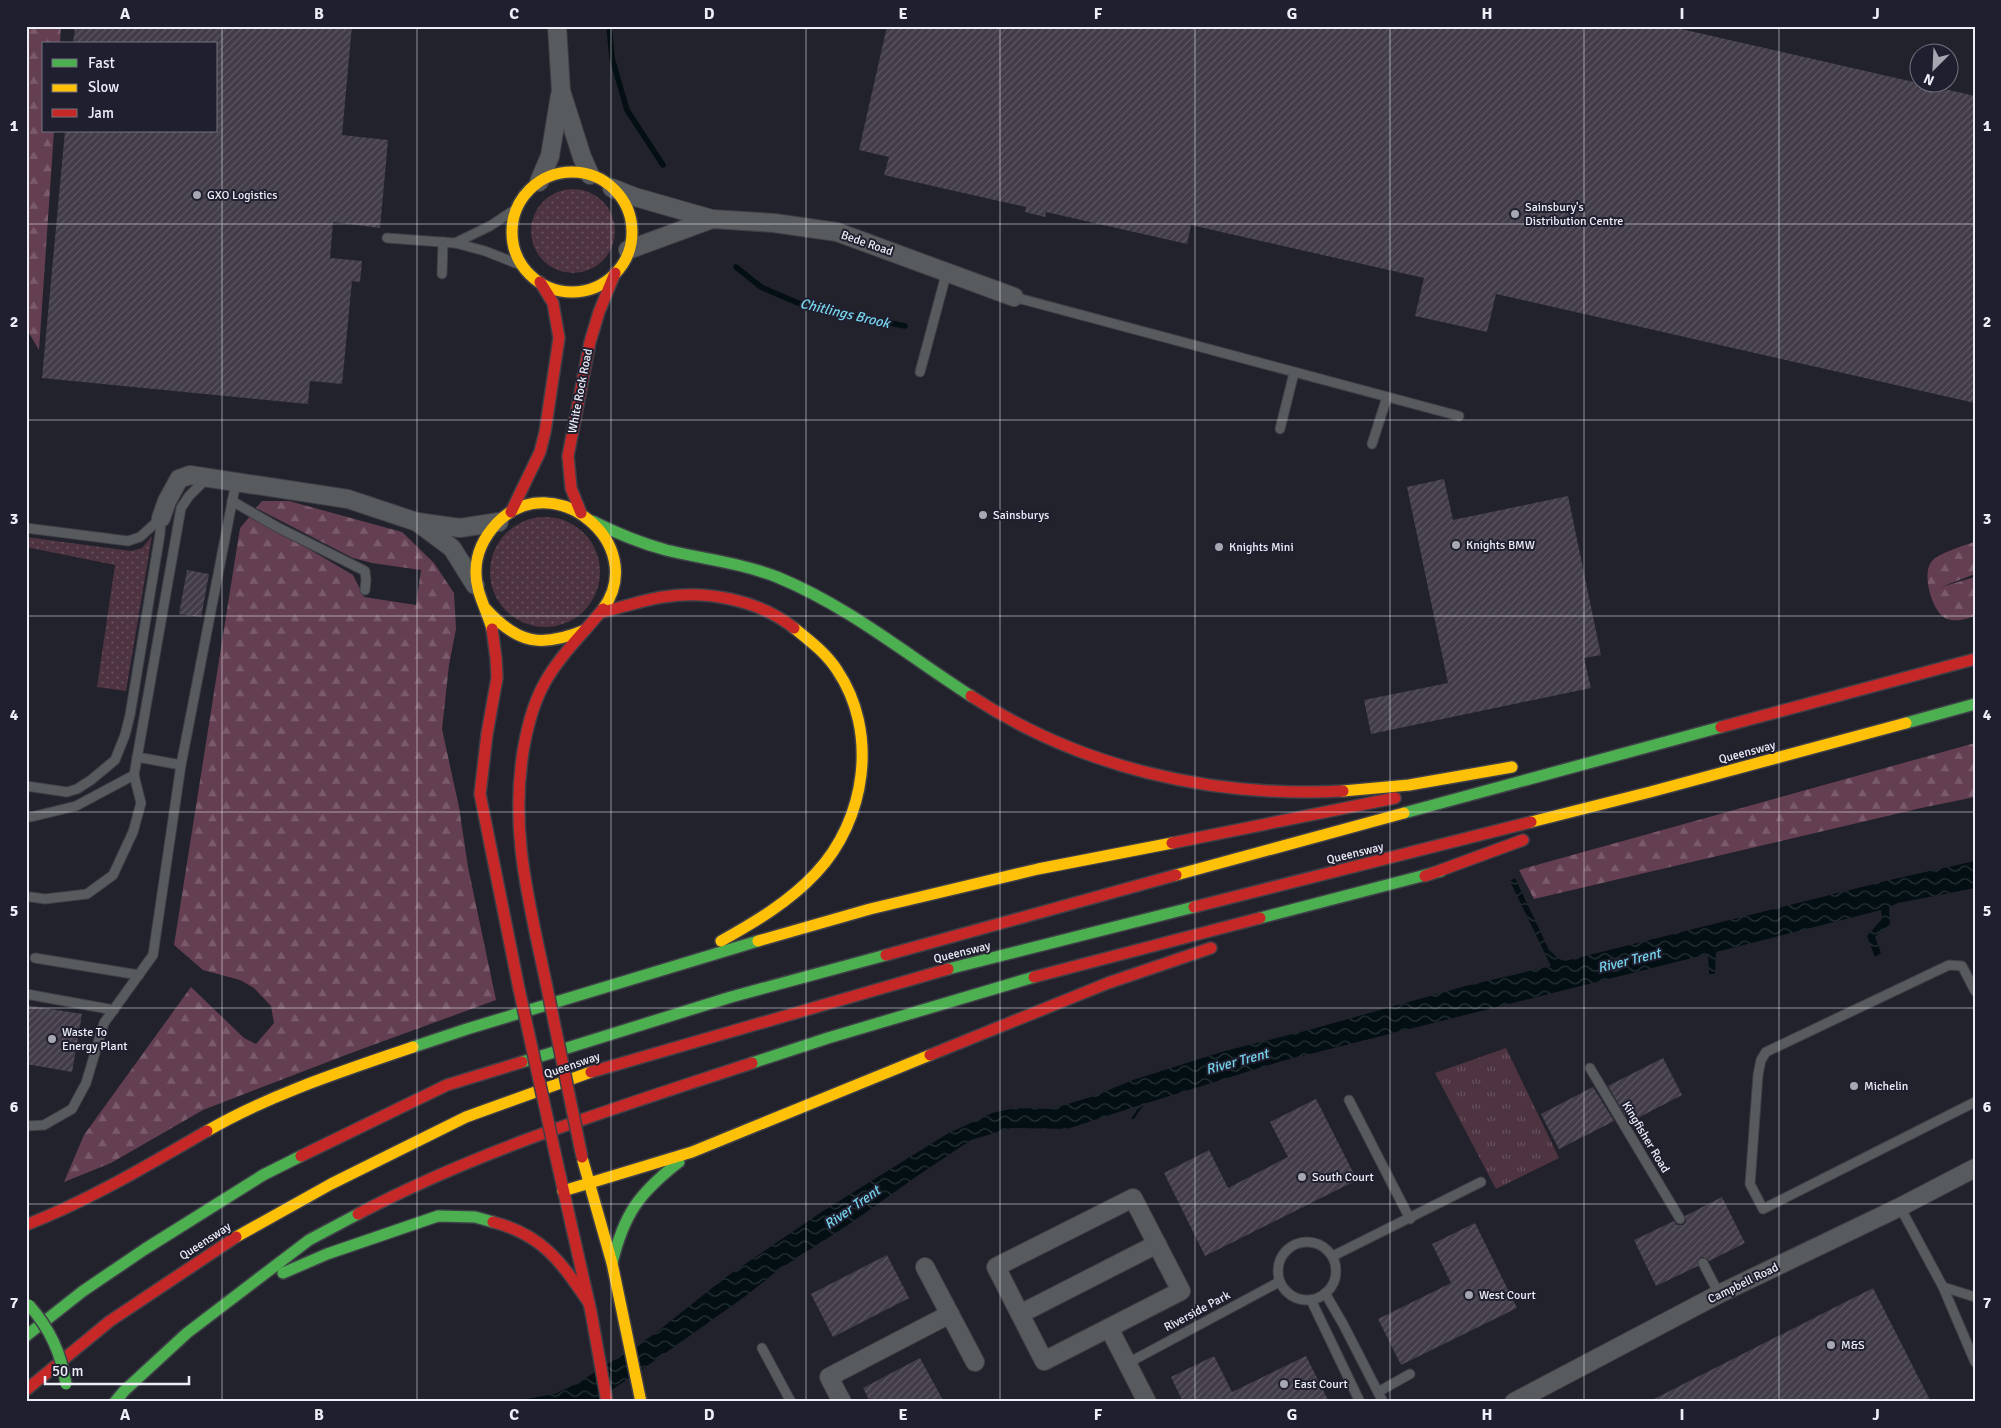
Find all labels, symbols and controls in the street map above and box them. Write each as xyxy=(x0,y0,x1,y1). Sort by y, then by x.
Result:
text: A xyxy=(120,4,131,24)
text: B xyxy=(314,4,324,24)
text: C xyxy=(509,4,519,24)
text: D xyxy=(704,4,715,24)
text: E xyxy=(898,4,908,24)
text: F xyxy=(1094,4,1103,24)
text: G xyxy=(1287,4,1297,24)
text: H xyxy=(1482,4,1492,24)
text: I xyxy=(1679,4,1685,24)
text: J xyxy=(1872,4,1880,24)
legend xyxy=(42,42,218,132)
north arrow xyxy=(1908,42,1958,92)
text: Fast xyxy=(88,54,115,72)
text: N xyxy=(1921,70,1937,89)
text: Slow xyxy=(88,78,119,96)
text: Jam xyxy=(88,104,114,122)
text: 1 xyxy=(10,116,19,136)
text: 1 xyxy=(1983,116,1992,136)
place label: GXO Logistics xyxy=(207,188,277,203)
marker: GXO Logistics xyxy=(191,189,203,201)
place label: Sainsbury's Distribution Centre xyxy=(1525,200,1623,229)
marker: Sainsbury's Distribution Centre xyxy=(1509,208,1521,220)
street label: Bede Road xyxy=(839,228,895,259)
water label: Chitlings Brook xyxy=(798,295,893,333)
text: 2 xyxy=(10,312,18,332)
text: 2 xyxy=(1983,312,1991,332)
street label: White Rock Road xyxy=(565,347,596,435)
place label: Sainsburys xyxy=(993,508,1049,523)
text: 3 xyxy=(10,509,18,529)
marker: Sainsburys xyxy=(977,509,989,521)
text: 3 xyxy=(1983,509,1991,529)
place label: Knights BMW xyxy=(1466,538,1535,553)
marker: Knights BMW xyxy=(1450,539,1462,551)
place label: Knights Mini xyxy=(1229,540,1294,555)
marker: Knights Mini xyxy=(1213,541,1225,553)
text: 4 xyxy=(10,705,19,725)
text: 4 xyxy=(1983,705,1992,725)
street label: Queensway xyxy=(1717,738,1778,767)
street label: Queensway xyxy=(1325,839,1386,868)
text: 5 xyxy=(10,901,18,921)
text: 5 xyxy=(1983,901,1991,921)
street label: Queensway xyxy=(932,938,993,967)
water label: River Trent xyxy=(1596,944,1664,976)
place label: Waste To Energy Plant xyxy=(62,1025,127,1054)
marker: Waste To Energy Plant xyxy=(46,1033,58,1045)
water label: River Trent xyxy=(1204,1044,1272,1078)
street label: Queensway xyxy=(542,1049,603,1082)
place label: Michelin xyxy=(1864,1079,1908,1094)
marker: Michelin xyxy=(1848,1080,1860,1092)
text: 6 xyxy=(10,1097,19,1117)
text: 6 xyxy=(1983,1097,1992,1117)
street label: Kingfisher Road xyxy=(1618,1099,1673,1176)
place label: South Court xyxy=(1312,1170,1374,1185)
marker: South Court xyxy=(1296,1171,1308,1183)
water label: River Trent xyxy=(821,1181,885,1233)
street label: Queensway xyxy=(177,1219,234,1264)
street label: Campbell Road xyxy=(1705,1260,1781,1307)
street label: Riverside Park xyxy=(1162,1288,1233,1335)
place label: West Court xyxy=(1479,1288,1536,1303)
marker: West Court xyxy=(1463,1289,1475,1301)
text: 7 xyxy=(10,1293,19,1313)
text: 7 xyxy=(1983,1293,1992,1313)
place label: M&S xyxy=(1841,1338,1865,1353)
marker: M&S xyxy=(1825,1339,1837,1351)
scale bar xyxy=(45,1353,189,1385)
text: 50 m xyxy=(52,1362,83,1380)
place label: East Court xyxy=(1294,1377,1348,1392)
marker: East Court xyxy=(1278,1378,1290,1390)
text: A xyxy=(120,1405,131,1425)
text: B xyxy=(314,1405,324,1425)
text: C xyxy=(509,1405,519,1425)
text: D xyxy=(704,1405,715,1425)
text: E xyxy=(898,1405,908,1425)
text: F xyxy=(1094,1405,1103,1425)
text: G xyxy=(1287,1405,1297,1425)
text: H xyxy=(1482,1405,1492,1425)
text: I xyxy=(1679,1405,1685,1425)
text: J xyxy=(1872,1405,1880,1425)

